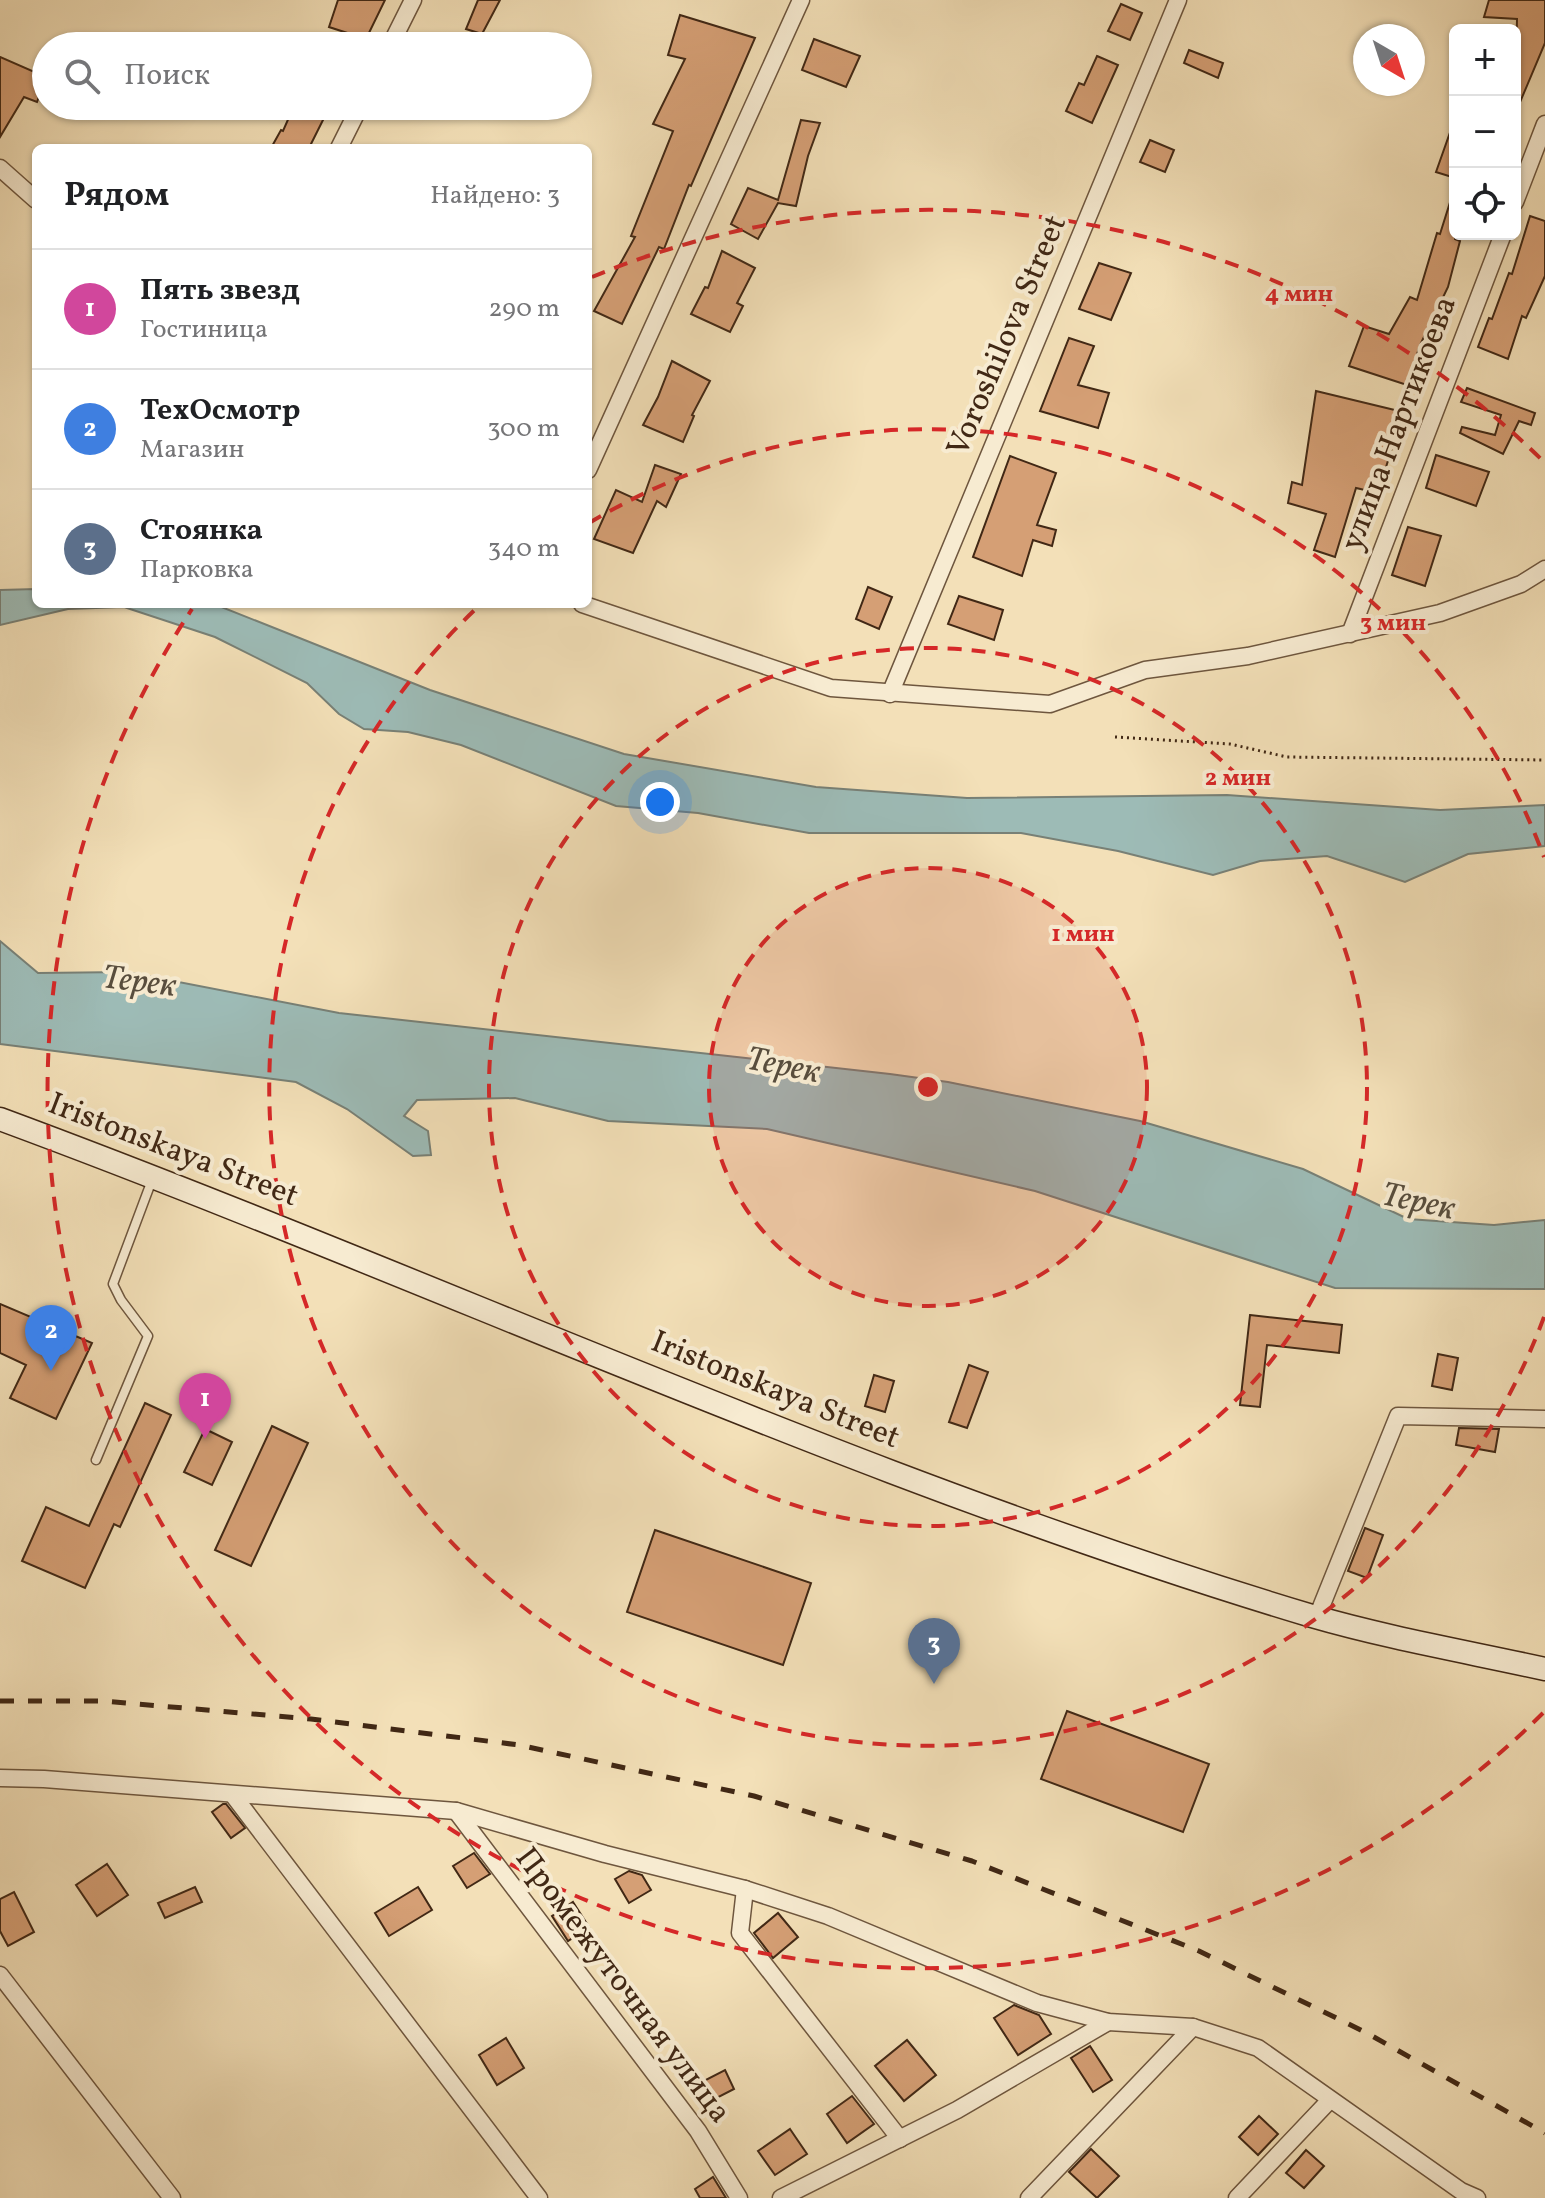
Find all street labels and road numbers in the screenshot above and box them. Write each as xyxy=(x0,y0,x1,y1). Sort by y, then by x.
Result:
street label: Voroshilova Street xyxy=(937,209,1079,463)
street label: улица Нартикоева xyxy=(1331,290,1469,558)
street label: Iristonskaya Street xyxy=(42,1083,304,1219)
street label: Iristonskaya Street xyxy=(644,1321,906,1461)
street label: Промежуточная улица xyxy=(504,1839,740,2133)

